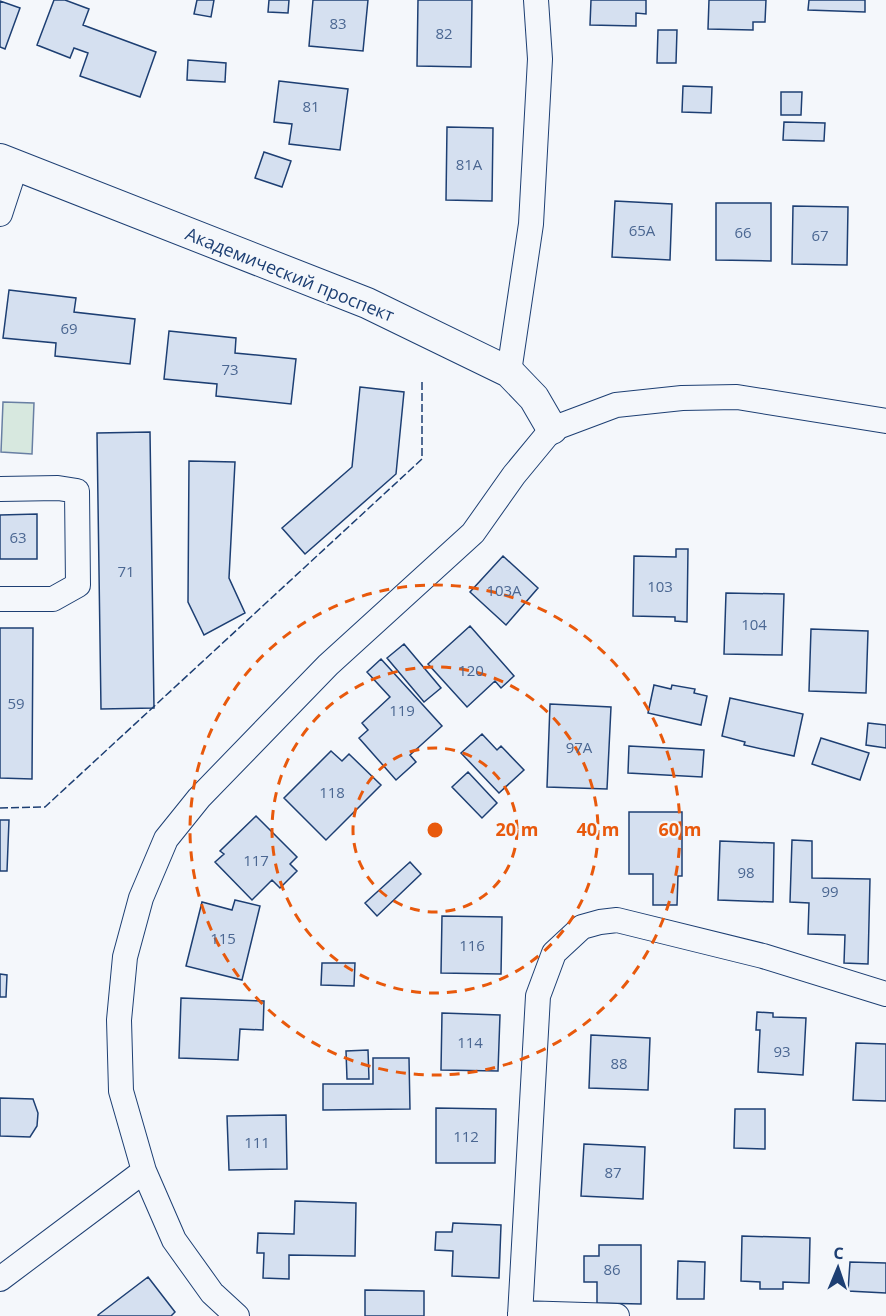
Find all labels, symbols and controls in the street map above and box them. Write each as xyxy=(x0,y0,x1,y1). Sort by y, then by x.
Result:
house number: 83 xyxy=(329,13,347,33)
house number: 82 xyxy=(435,23,453,43)
house number: 81 xyxy=(302,96,320,116)
house number: 81А xyxy=(456,154,483,174)
house number: 65А xyxy=(629,220,656,240)
street label: Академический проспект xyxy=(182,221,398,327)
house number: 66 xyxy=(734,222,752,242)
house number: 67 xyxy=(811,225,829,245)
house number: 69 xyxy=(60,318,78,338)
house number: 73 xyxy=(221,359,239,379)
house number: 63 xyxy=(9,527,27,547)
house number: 71 xyxy=(117,561,135,581)
house number: 103 xyxy=(647,576,673,596)
house number: 103А xyxy=(486,580,522,600)
house number: 104 xyxy=(741,614,767,634)
house number: 120 xyxy=(458,660,484,680)
house number: 59 xyxy=(7,693,25,713)
house number: 119 xyxy=(389,700,415,720)
house number: 97А xyxy=(566,737,593,757)
house number: 118 xyxy=(319,782,345,802)
text: 20 m xyxy=(496,817,538,841)
text: 40 m xyxy=(577,817,619,841)
text: 60 m xyxy=(659,817,701,841)
centre of rings xyxy=(425,820,445,840)
house number: 117 xyxy=(243,850,269,870)
house number: 98 xyxy=(737,862,755,882)
house number: 99 xyxy=(821,881,839,901)
house number: 115 xyxy=(210,928,236,948)
house number: 116 xyxy=(459,935,485,955)
house number: 114 xyxy=(457,1032,483,1052)
house number: 93 xyxy=(773,1041,791,1061)
house number: 88 xyxy=(610,1053,628,1073)
house number: 112 xyxy=(453,1126,479,1146)
house number: 111 xyxy=(244,1132,270,1152)
house number: 87 xyxy=(604,1162,622,1182)
north arrow xyxy=(808,1238,868,1298)
text: С xyxy=(833,1242,844,1264)
house number: 86 xyxy=(603,1259,621,1279)

